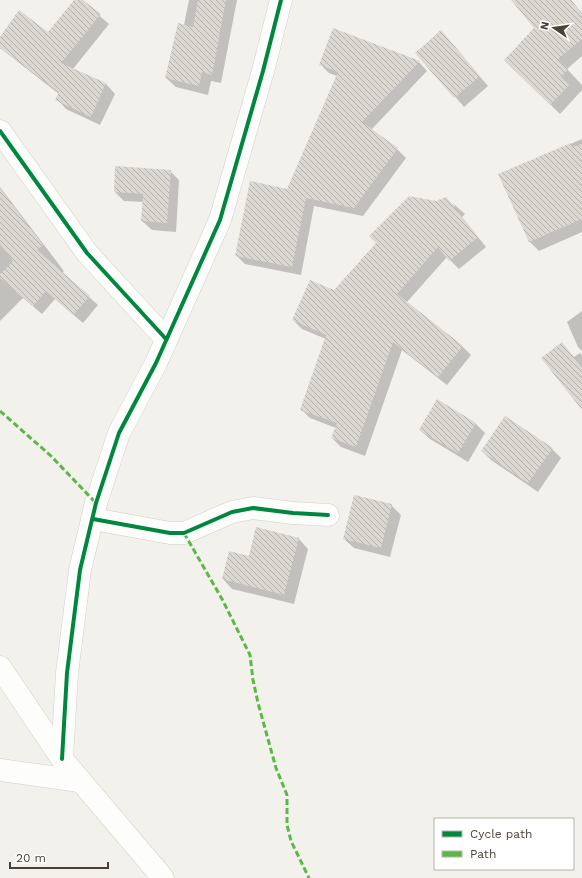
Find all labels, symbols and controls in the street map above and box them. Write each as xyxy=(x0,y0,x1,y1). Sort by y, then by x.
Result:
north arrow xyxy=(534,8,574,48)
text: N xyxy=(537,20,552,31)
legend xyxy=(434,818,574,870)
text: Cycle path xyxy=(470,827,532,841)
scale bar xyxy=(10,844,108,870)
text: Path xyxy=(470,847,496,861)
text: 20 m xyxy=(16,851,46,865)

